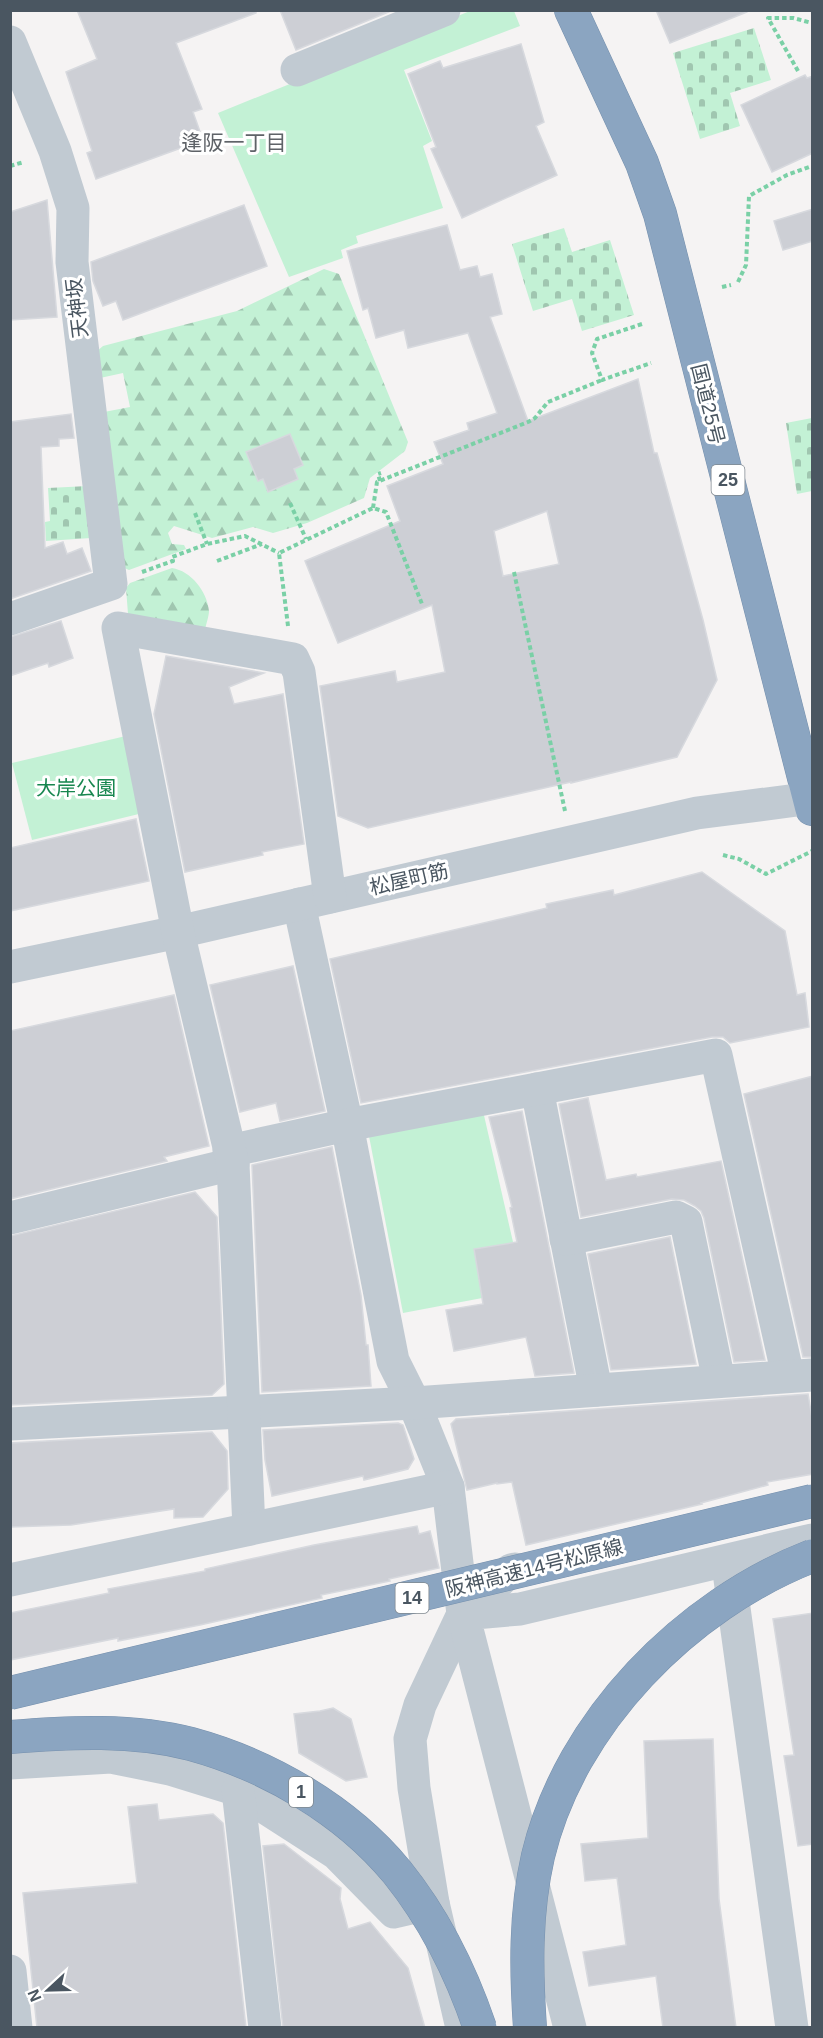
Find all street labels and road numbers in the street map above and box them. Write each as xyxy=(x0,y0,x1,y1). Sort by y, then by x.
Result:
street label: 天神坂 xyxy=(62,277,92,339)
street label: 国道25号 xyxy=(687,361,729,447)
road number: 25 xyxy=(712,465,744,495)
street label: 松屋町筋 xyxy=(368,859,450,899)
street label: 阪神高速14号松原線 xyxy=(443,1535,625,1601)
road number: 14 xyxy=(396,1583,428,1613)
road number: 1 xyxy=(289,1777,313,1807)

